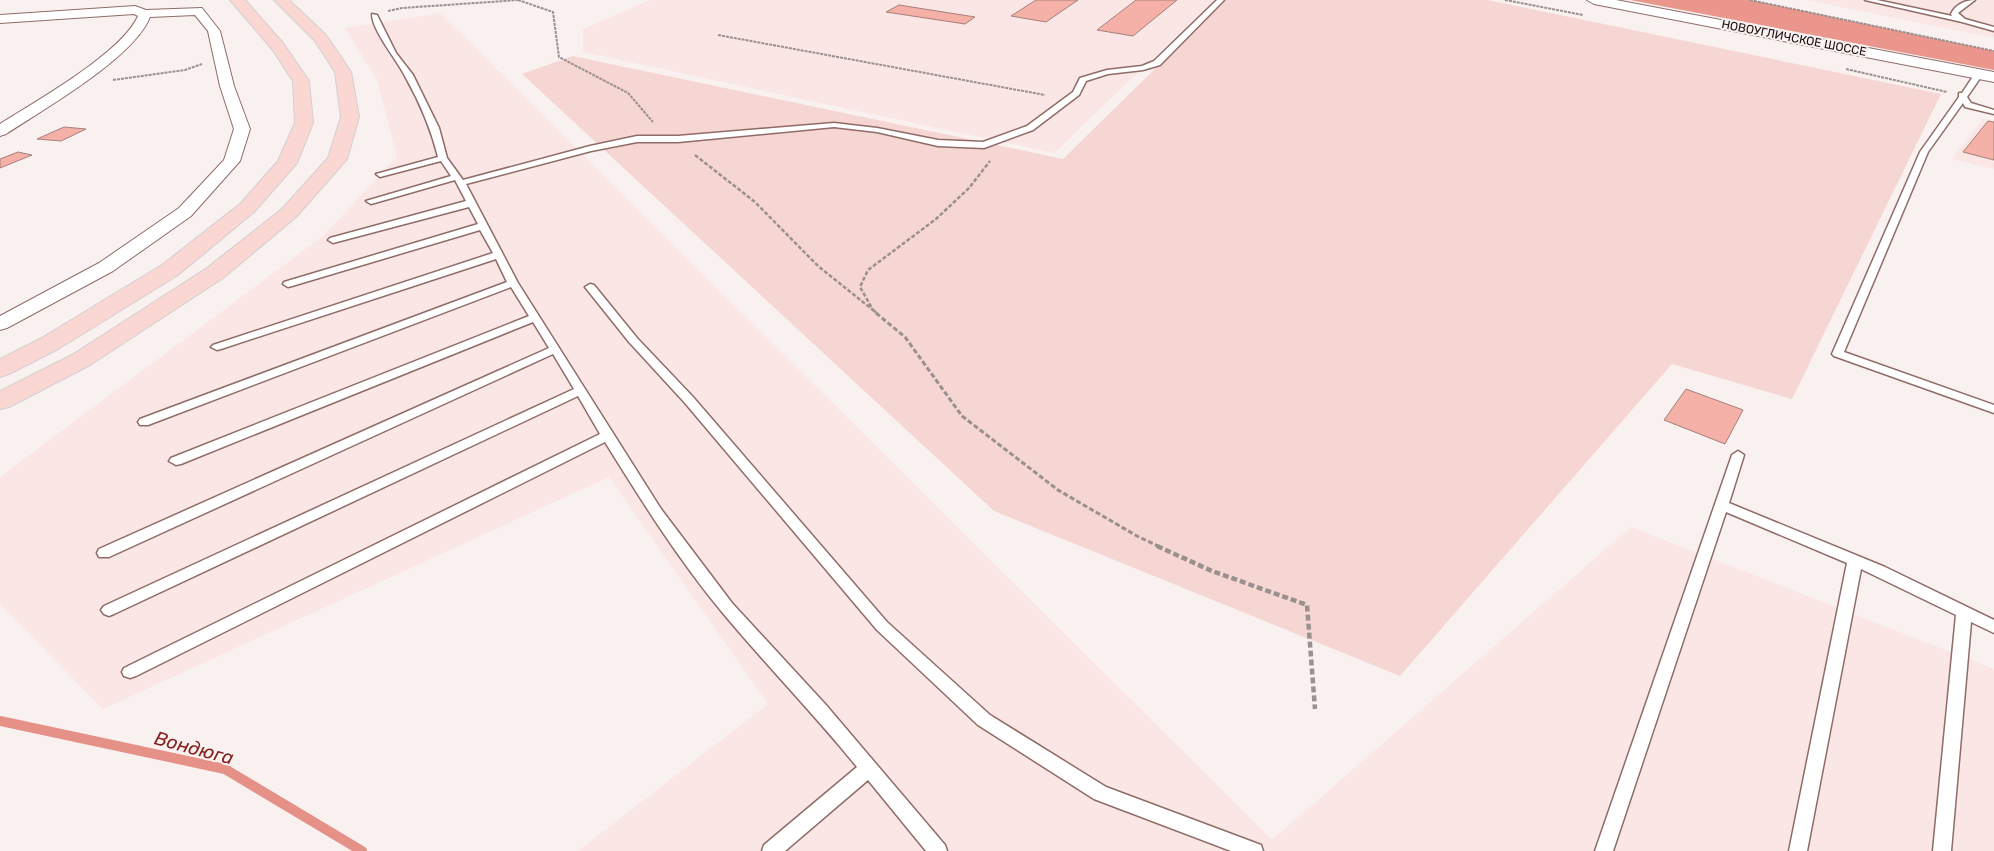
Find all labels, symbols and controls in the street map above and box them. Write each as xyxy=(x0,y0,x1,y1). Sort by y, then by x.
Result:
street label: НОВОУГЛИЧСКОЕ ШОССЕ xyxy=(1720,17,1868,59)
water label: Вондюга xyxy=(152,726,236,770)

